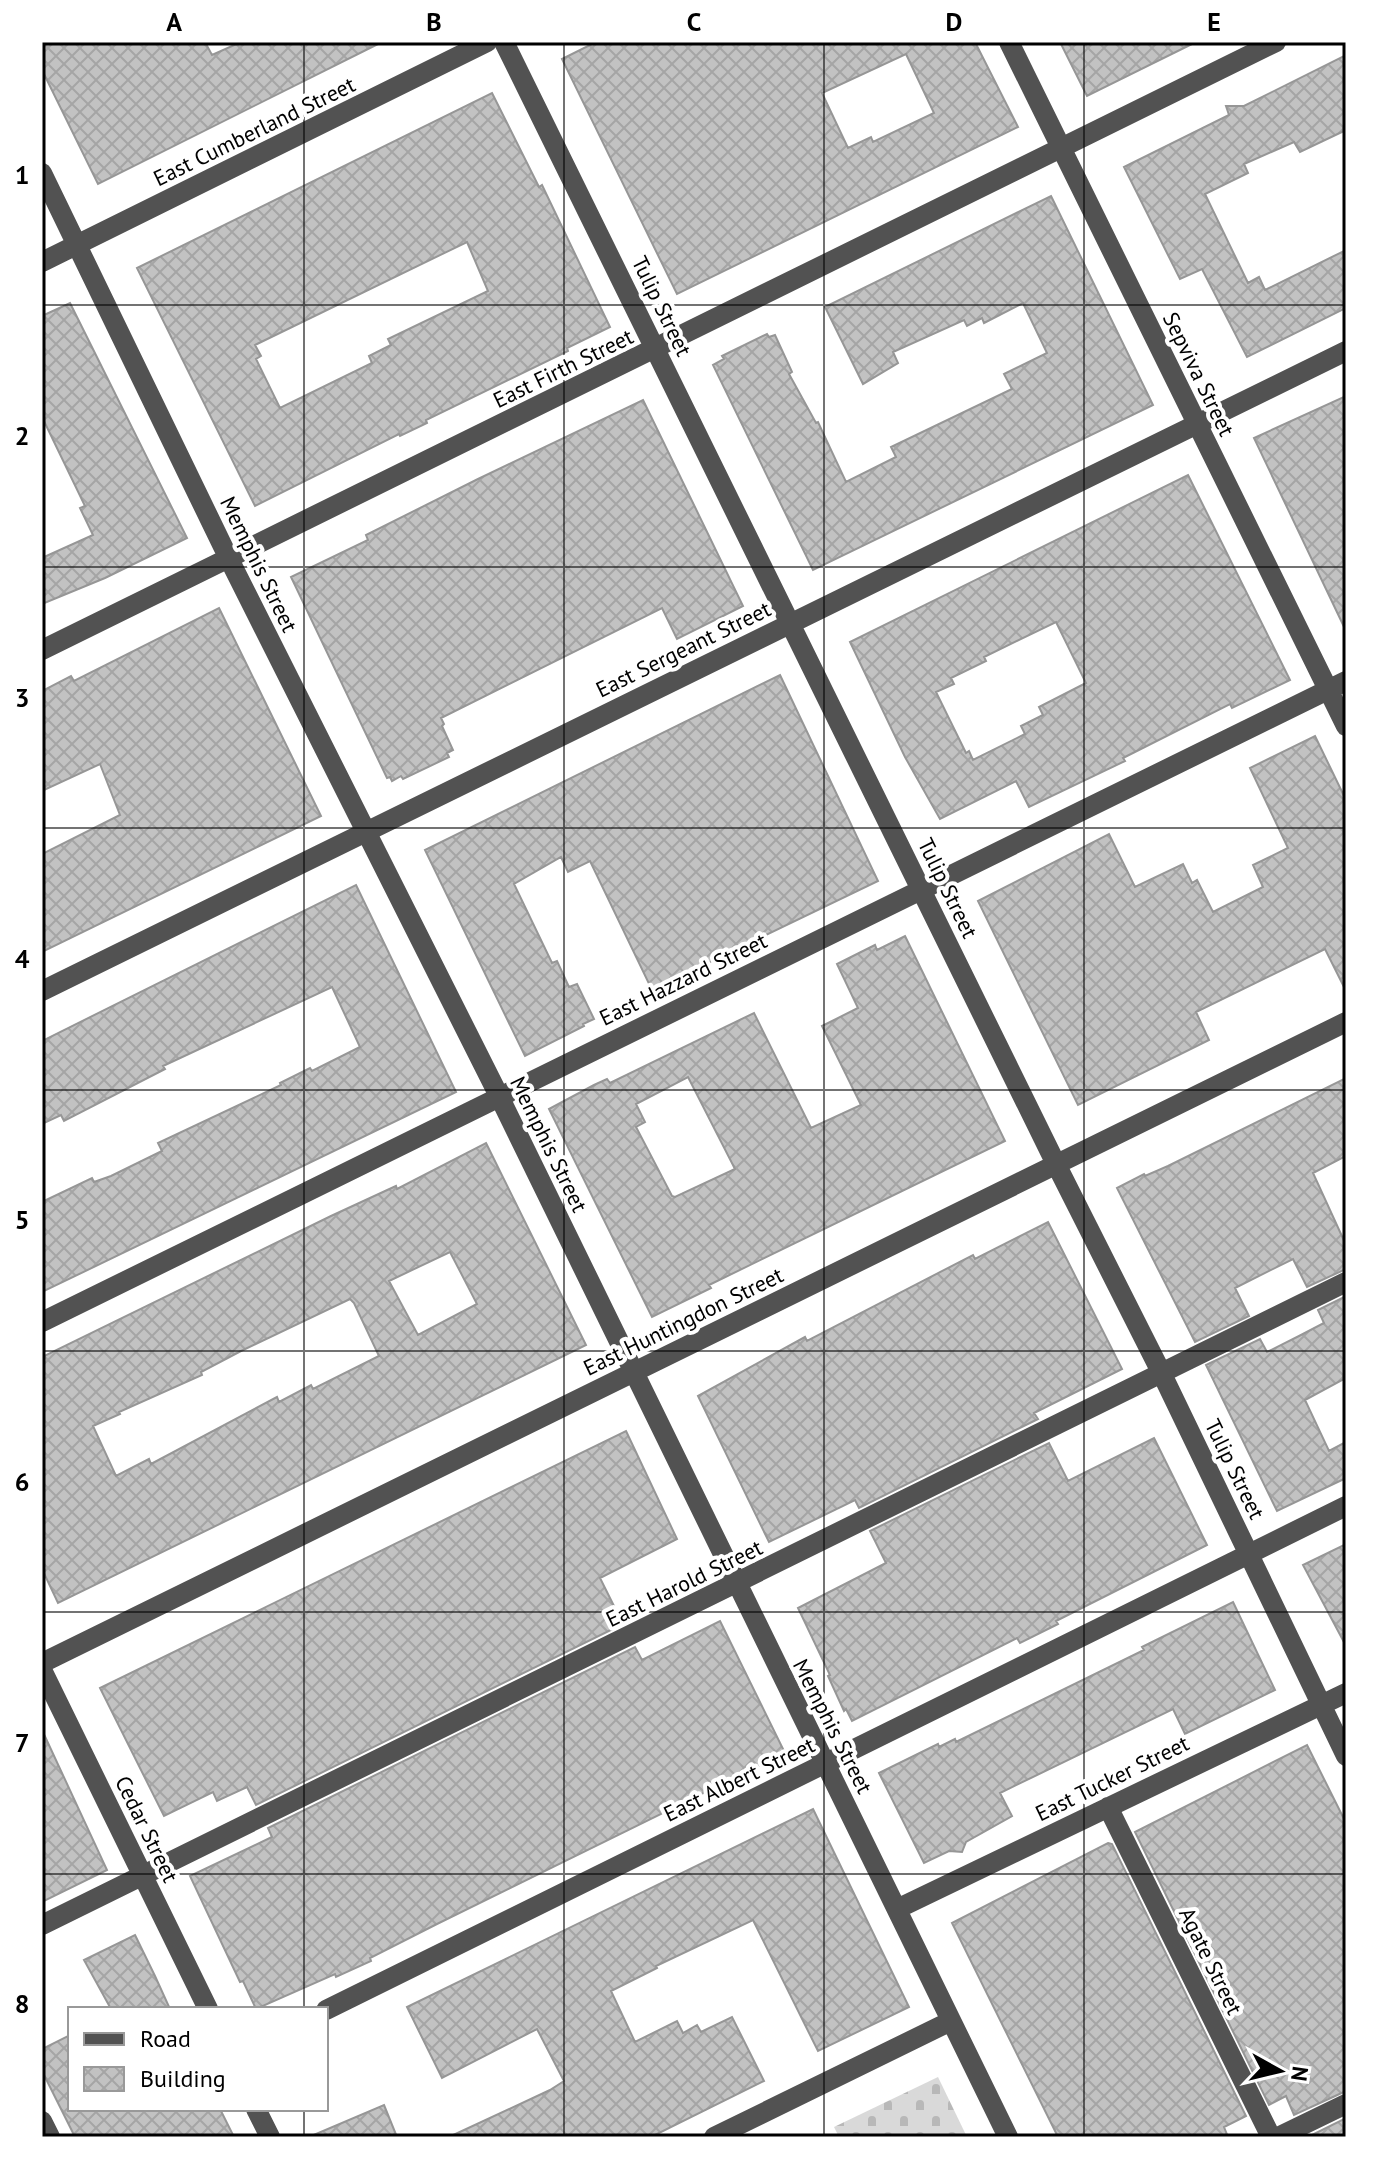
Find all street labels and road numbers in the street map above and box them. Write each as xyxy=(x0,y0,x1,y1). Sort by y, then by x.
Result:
street label: East Cumberland Street xyxy=(149,70,360,192)
street label: Tulip Street xyxy=(626,251,699,361)
street label: Sepviva Street xyxy=(1157,307,1241,441)
street label: East Firth Street xyxy=(488,322,638,414)
street label: Memphis Street xyxy=(214,492,304,637)
street label: East Sergeant Street xyxy=(591,594,776,703)
street label: Tulip Street xyxy=(912,833,985,943)
street label: East Hazzard Street xyxy=(595,926,772,1032)
street label: Memphis Street xyxy=(504,1072,594,1217)
street label: East Huntingdon Street xyxy=(578,1260,788,1382)
street label: Tulip Street xyxy=(1199,1414,1272,1524)
street label: East Harold Street xyxy=(601,1533,767,1633)
street label: Memphis Street xyxy=(787,1654,879,1799)
street label: East Tucker Street xyxy=(1031,1729,1194,1827)
street label: East Albert Street xyxy=(659,1730,820,1828)
street label: Cedar Street xyxy=(109,1771,185,1887)
street label: Agate Street xyxy=(1173,1903,1249,2020)

